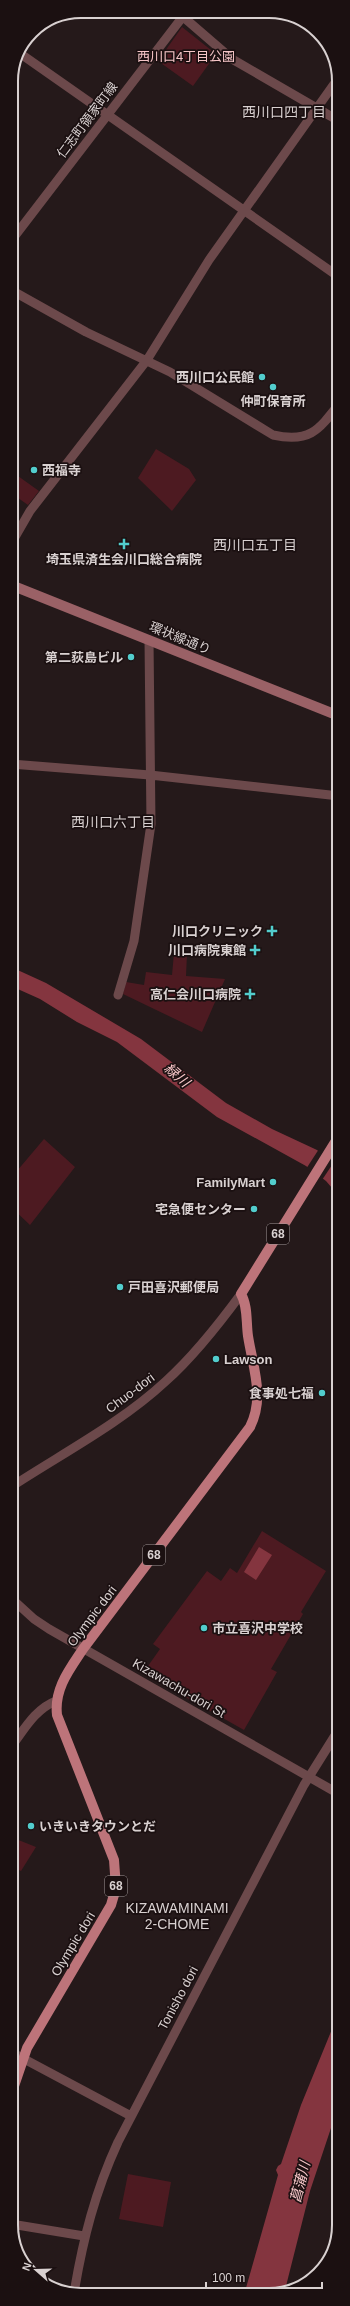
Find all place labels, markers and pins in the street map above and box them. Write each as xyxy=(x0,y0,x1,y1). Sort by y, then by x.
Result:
place label: 西川口公民館 xyxy=(176,370,254,385)
marker: 西川口公民館 xyxy=(257,372,267,382)
marker: 仲町保育所 xyxy=(268,382,278,392)
place label: 仲町保育所 xyxy=(240,394,306,409)
place label: 西福寺 xyxy=(42,463,81,478)
marker: 西福寺 xyxy=(29,465,39,475)
marker: 埼玉県済生会川口総合病院 xyxy=(118,538,130,550)
place label: 埼玉県済生会川口総合病院 xyxy=(46,552,202,567)
place label: 第二荻島ビル xyxy=(45,650,123,665)
marker: 第二荻島ビル xyxy=(126,652,136,662)
place label: 川口クリニック xyxy=(172,924,263,939)
marker: 川口クリニック xyxy=(266,925,278,937)
place label: 川口病院東館 xyxy=(168,943,246,958)
marker: 川口病院東館 xyxy=(249,944,261,956)
place label: 高仁会川口病院 xyxy=(150,987,241,1002)
marker: 高仁会川口病院 xyxy=(244,988,256,1000)
place label: FamilyMart xyxy=(196,1175,266,1190)
marker: FamilyMart xyxy=(268,1177,278,1187)
place label: 宅急便センター xyxy=(155,1202,246,1217)
marker: 宅急便センター xyxy=(249,1204,259,1214)
place label: 戸田喜沢郵便局 xyxy=(128,1280,219,1295)
marker: 戸田喜沢郵便局 xyxy=(115,1282,125,1292)
place label: Lawson xyxy=(224,1352,272,1367)
marker: Lawson xyxy=(211,1354,221,1364)
place label: 食事処七福 xyxy=(249,1386,314,1401)
marker: 食事処七福 xyxy=(317,1388,327,1398)
place label: 市立喜沢中学校 xyxy=(212,1621,303,1636)
marker: 市立喜沢中学校 xyxy=(199,1623,209,1633)
place label: いきいきタウンとだ xyxy=(39,1819,156,1834)
marker: いきいきタウンとだ xyxy=(26,1821,36,1831)

